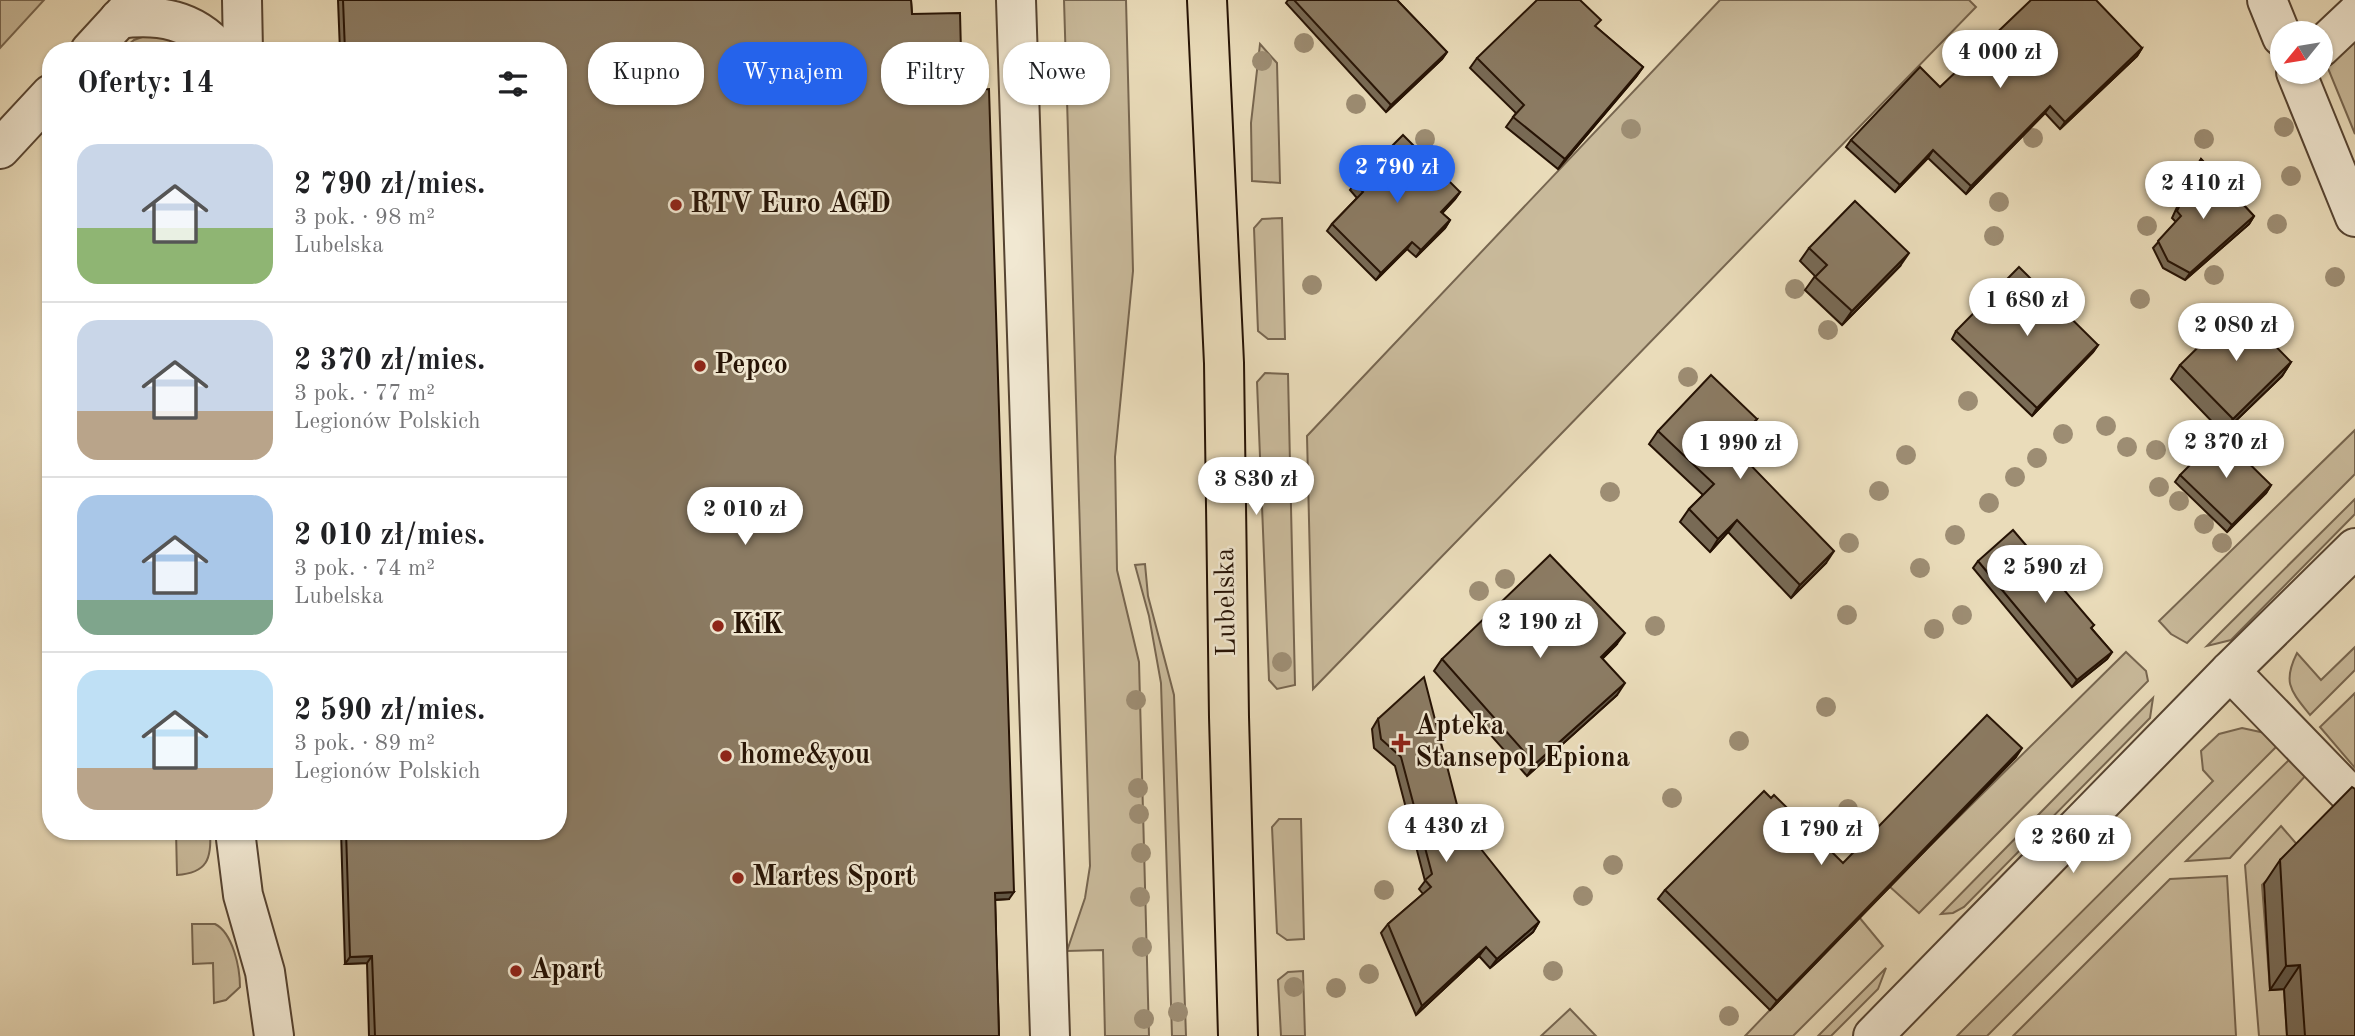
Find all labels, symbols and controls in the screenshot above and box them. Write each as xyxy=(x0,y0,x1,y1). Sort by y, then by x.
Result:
north arrow xyxy=(2270,21,2333,84)
map controls xyxy=(2270,21,2333,84)
pin: 4 000 zł xyxy=(1928,31,2072,90)
text: 4 000 zł xyxy=(1958,41,2042,64)
chip: Kupno xyxy=(588,42,704,105)
chip: Wynajem xyxy=(718,42,867,105)
chip: Filtry xyxy=(881,42,989,105)
chip: Nowe xyxy=(1003,42,1110,105)
icon: filters xyxy=(494,65,532,103)
text: Oferty: 14 xyxy=(77,69,214,99)
pin: 2 790 zł xyxy=(1325,146,1469,205)
text: 2 790 zł xyxy=(1355,156,1439,179)
pin: 2 410 zł xyxy=(2131,162,2275,221)
text: 2 790 zł/mies. xyxy=(294,170,485,200)
icon: home xyxy=(133,172,217,256)
text: 2 410 zł xyxy=(2161,172,2245,195)
place label: RTV Euro AGD xyxy=(690,191,891,219)
marker: RTV Euro AGD xyxy=(668,197,684,213)
text: 3 pok. · 98 m² xyxy=(294,206,435,229)
text: Lubelska xyxy=(294,234,384,257)
pin: 1 680 zł xyxy=(1955,278,2099,338)
text: 1 680 zł xyxy=(1985,289,2069,312)
pin: 2 080 zł xyxy=(2164,304,2308,363)
text: 2 080 zł xyxy=(2194,314,2278,337)
text: 2 370 zł/mies. xyxy=(294,346,485,376)
icon: home xyxy=(133,348,217,432)
place label: Pepco xyxy=(714,352,788,380)
marker: Pepco xyxy=(692,358,708,374)
text: 3 pok. · 77 m² xyxy=(294,382,435,405)
text: Legionów Polskich xyxy=(294,410,481,433)
pin: 2 370 zł xyxy=(2154,420,2298,480)
pin: 1 990 zł xyxy=(1668,421,1812,481)
text: 2 370 zł xyxy=(2184,431,2268,454)
text: 1 990 zł xyxy=(1698,432,1782,455)
pin: 3 830 zł xyxy=(1184,458,1328,517)
text: 3 830 zł xyxy=(1214,468,1298,491)
pin: 2 010 zł xyxy=(673,488,817,547)
text: 2 010 zł xyxy=(703,498,787,521)
text: 2 010 zł/mies. xyxy=(294,521,485,551)
icon: home xyxy=(133,523,217,607)
pin: 2 590 zł xyxy=(1973,546,2117,605)
street label: Lubelska xyxy=(1212,547,1242,657)
text: 2 590 zł xyxy=(2003,556,2087,579)
text: 3 pok. · 74 m² xyxy=(294,557,435,580)
text: Lubelska xyxy=(294,585,384,608)
pin: 2 190 zł xyxy=(1468,600,1612,660)
text: 2 190 zł xyxy=(1498,611,1582,634)
place label: KiK xyxy=(732,612,783,640)
marker: KiK xyxy=(710,618,726,634)
text: 2 590 zł/mies. xyxy=(294,696,485,726)
icon: home xyxy=(133,698,217,782)
place label: Apteka Stansepol Epiona xyxy=(1415,713,1630,773)
text: 3 pok. · 89 m² xyxy=(294,732,435,755)
marker: Apteka Stansepol Epiona xyxy=(1393,735,1409,751)
place label: home&you xyxy=(740,742,870,770)
marker: home&you xyxy=(718,748,734,764)
text: Legionów Polskich xyxy=(294,760,481,783)
pin: 4 430 zł xyxy=(1374,804,1518,864)
pin: 1 790 zł xyxy=(1749,808,1893,867)
text: 4 430 zł xyxy=(1404,815,1488,838)
pin: 2 260 zł xyxy=(2001,816,2145,875)
text: 1 790 zł xyxy=(1779,818,1863,841)
text: 2 260 zł xyxy=(2031,826,2115,849)
place label: Martes Sport xyxy=(752,864,916,892)
marker: Martes Sport xyxy=(730,870,746,886)
place label: Apart xyxy=(530,957,603,985)
marker: Apart xyxy=(508,963,524,979)

